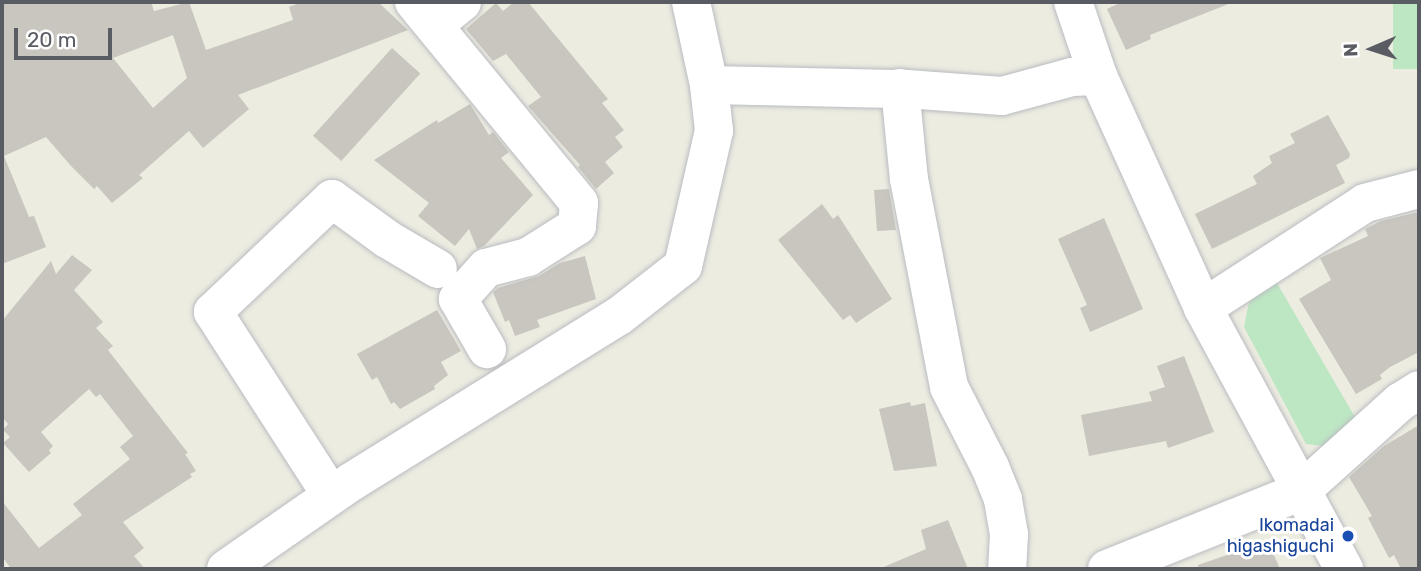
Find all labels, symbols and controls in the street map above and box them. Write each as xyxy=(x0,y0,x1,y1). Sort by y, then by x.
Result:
scale bar xyxy=(18,14,116,58)
north arrow xyxy=(1337,14,1407,84)
text: 20 m xyxy=(27,27,76,52)
text: N xyxy=(1339,43,1362,58)
place label: Ikomadai higashiguchi xyxy=(1227,515,1334,558)
marker: Ikomadai higashiguchi xyxy=(1340,528,1356,544)

